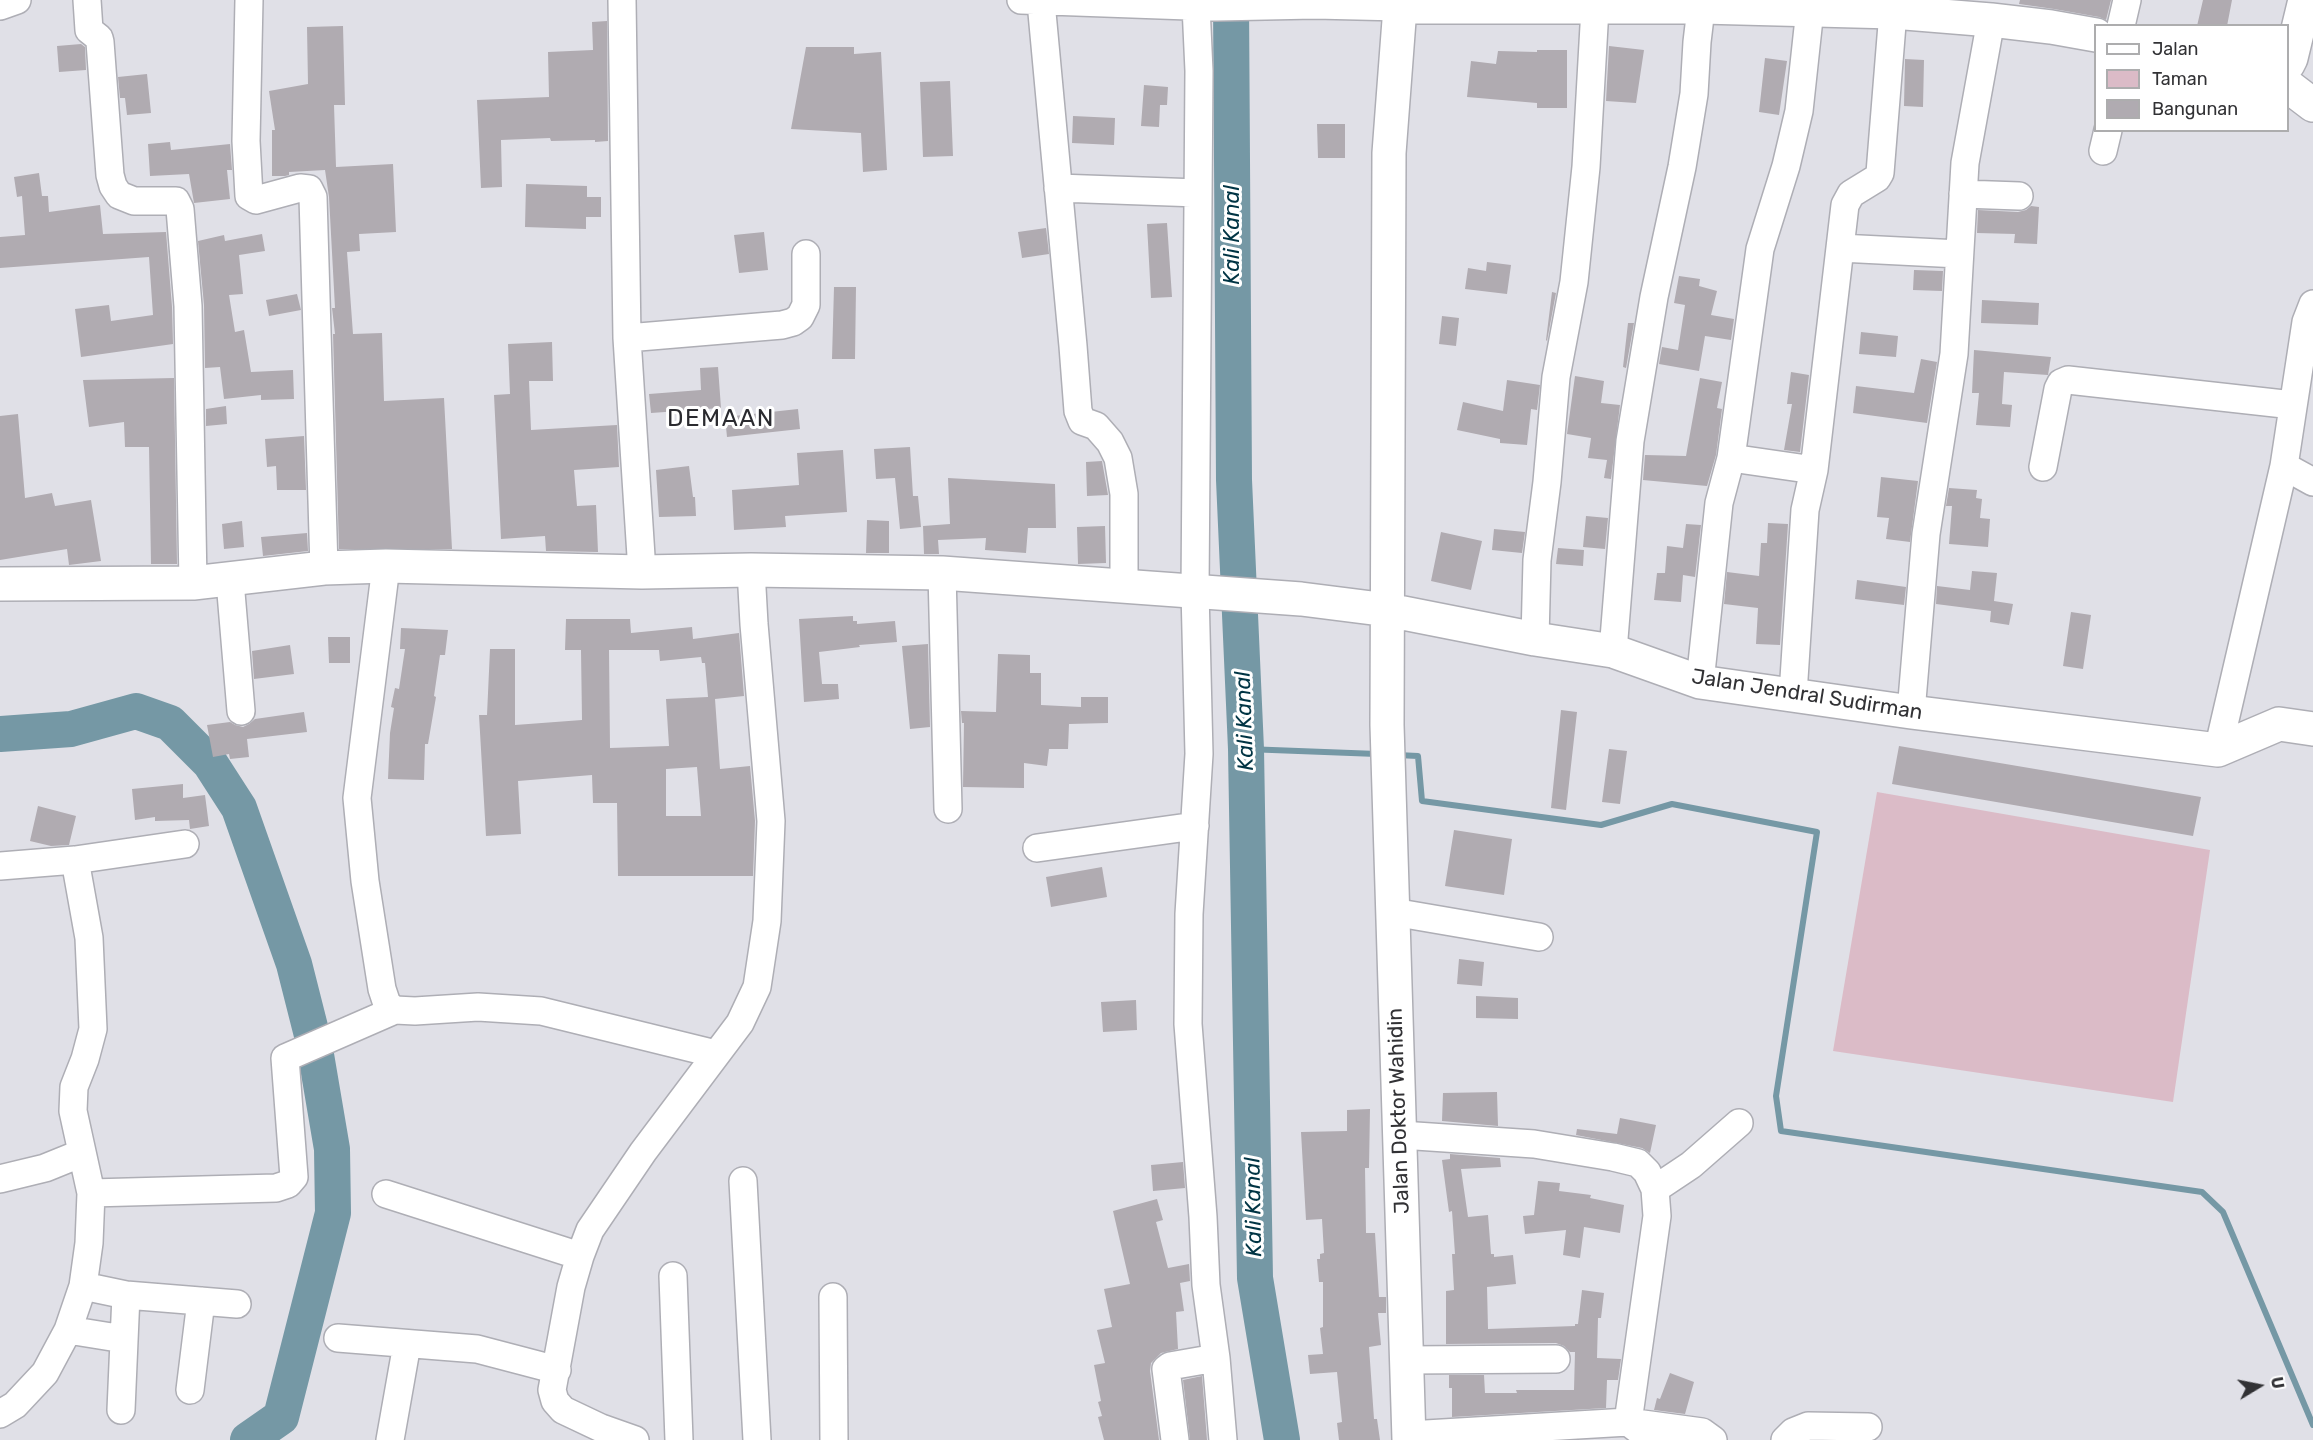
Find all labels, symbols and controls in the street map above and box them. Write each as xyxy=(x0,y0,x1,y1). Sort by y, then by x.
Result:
legend xyxy=(2094,24,2289,132)
text: Jalan xyxy=(2152,38,2199,60)
text: Taman xyxy=(2152,68,2208,90)
text: Bangunan xyxy=(2152,98,2238,120)
water label: Kali Kanal xyxy=(1220,185,1246,285)
district label: DEMAAN xyxy=(667,405,775,433)
street label: Jalan Jendral Sudirman xyxy=(1690,664,1924,726)
water label: Kali Kanal xyxy=(1230,671,1260,771)
street label: Jalan Doktor Wahidin xyxy=(1383,1007,1415,1215)
water label: Kali Kanal xyxy=(1240,1157,1268,1257)
north arrow xyxy=(2229,1356,2289,1416)
text: U xyxy=(2267,1375,2288,1390)

